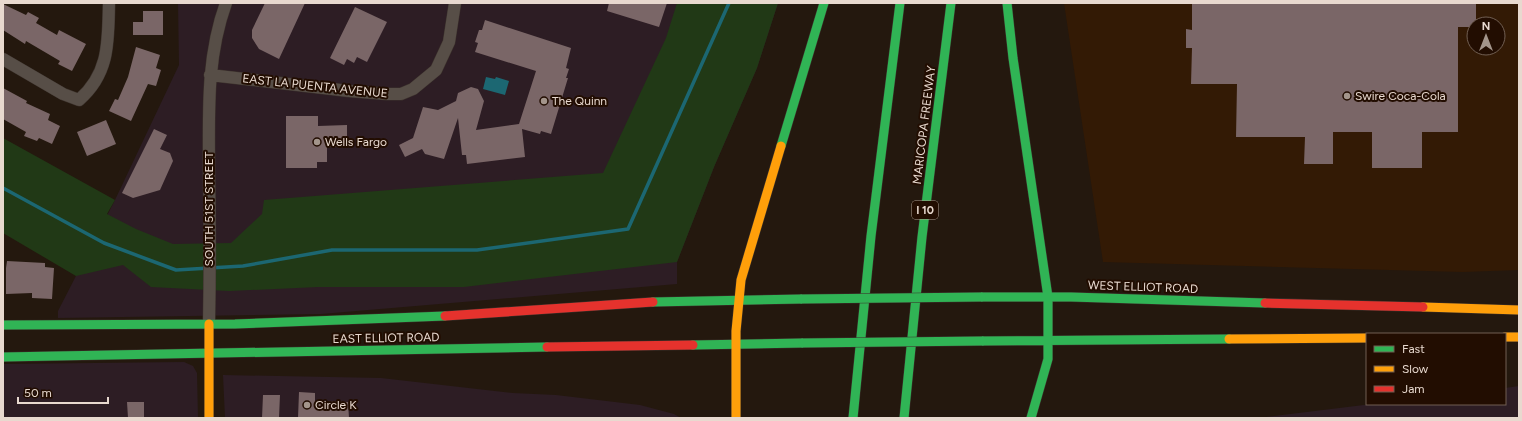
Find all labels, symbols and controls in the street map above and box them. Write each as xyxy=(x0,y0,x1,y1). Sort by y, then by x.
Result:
north arrow xyxy=(1466,16,1506,56)
text: N xyxy=(1482,20,1490,33)
street label: MARICOPA FREEWAY xyxy=(910,64,938,185)
street label: EAST LA PUENTA AVENUE xyxy=(242,71,388,101)
place label: Swire Coca-Cola xyxy=(1355,89,1446,103)
marker: Swire Coca-Cola xyxy=(1342,91,1352,101)
place label: The Quinn xyxy=(552,94,607,108)
marker: The Quinn xyxy=(539,96,549,106)
place label: Wells Fargo xyxy=(325,135,387,149)
marker: Wells Fargo xyxy=(312,137,322,147)
street label: SOUTH 51ST STREET xyxy=(202,151,216,266)
road number: I 10 xyxy=(912,201,938,219)
street label: WEST ELLIOT ROAD xyxy=(1088,278,1198,296)
street label: EAST ELLIOT ROAD xyxy=(332,330,440,346)
legend xyxy=(1366,333,1506,405)
text: Fast xyxy=(1402,342,1425,356)
text: Slow xyxy=(1402,362,1429,376)
scale bar xyxy=(18,379,108,405)
text: Jam xyxy=(1402,382,1425,396)
text: 50 m xyxy=(24,386,52,400)
place label: Circle K xyxy=(315,398,357,412)
marker: Circle K xyxy=(302,400,312,410)

